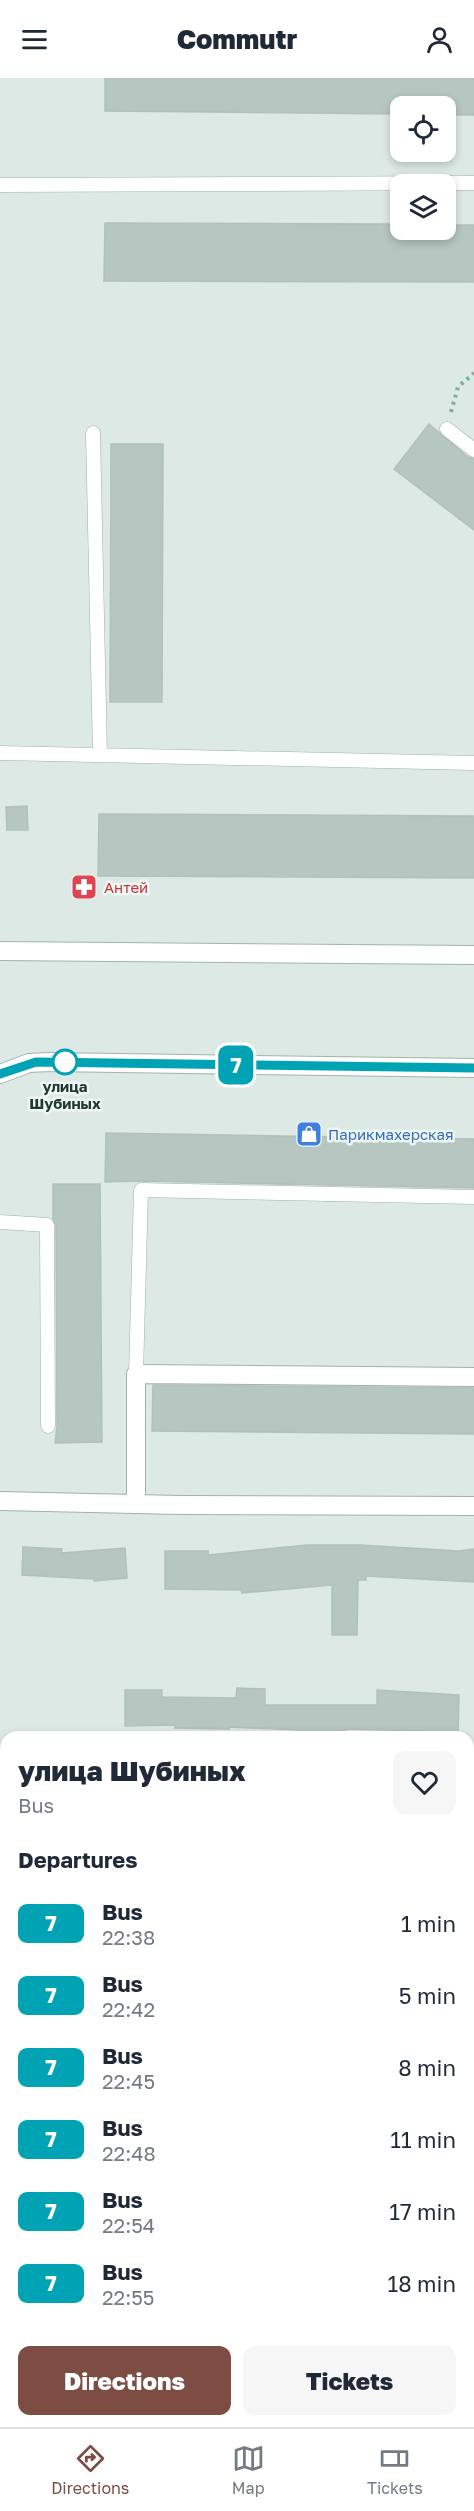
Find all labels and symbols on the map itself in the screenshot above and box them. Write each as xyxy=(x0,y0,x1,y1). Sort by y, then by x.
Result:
pharmacy icon: Антей xyxy=(69,872,99,902)
place label: Антей xyxy=(104,878,148,896)
line badge: 7 xyxy=(216,1046,256,1084)
marker: улица Шубиных xyxy=(52,1049,78,1075)
place label: улица Шубиных xyxy=(29,1077,101,1112)
shop icon: Парикмахерская xyxy=(294,1119,324,1149)
place label: Парикмахерская xyxy=(328,1125,454,1143)

